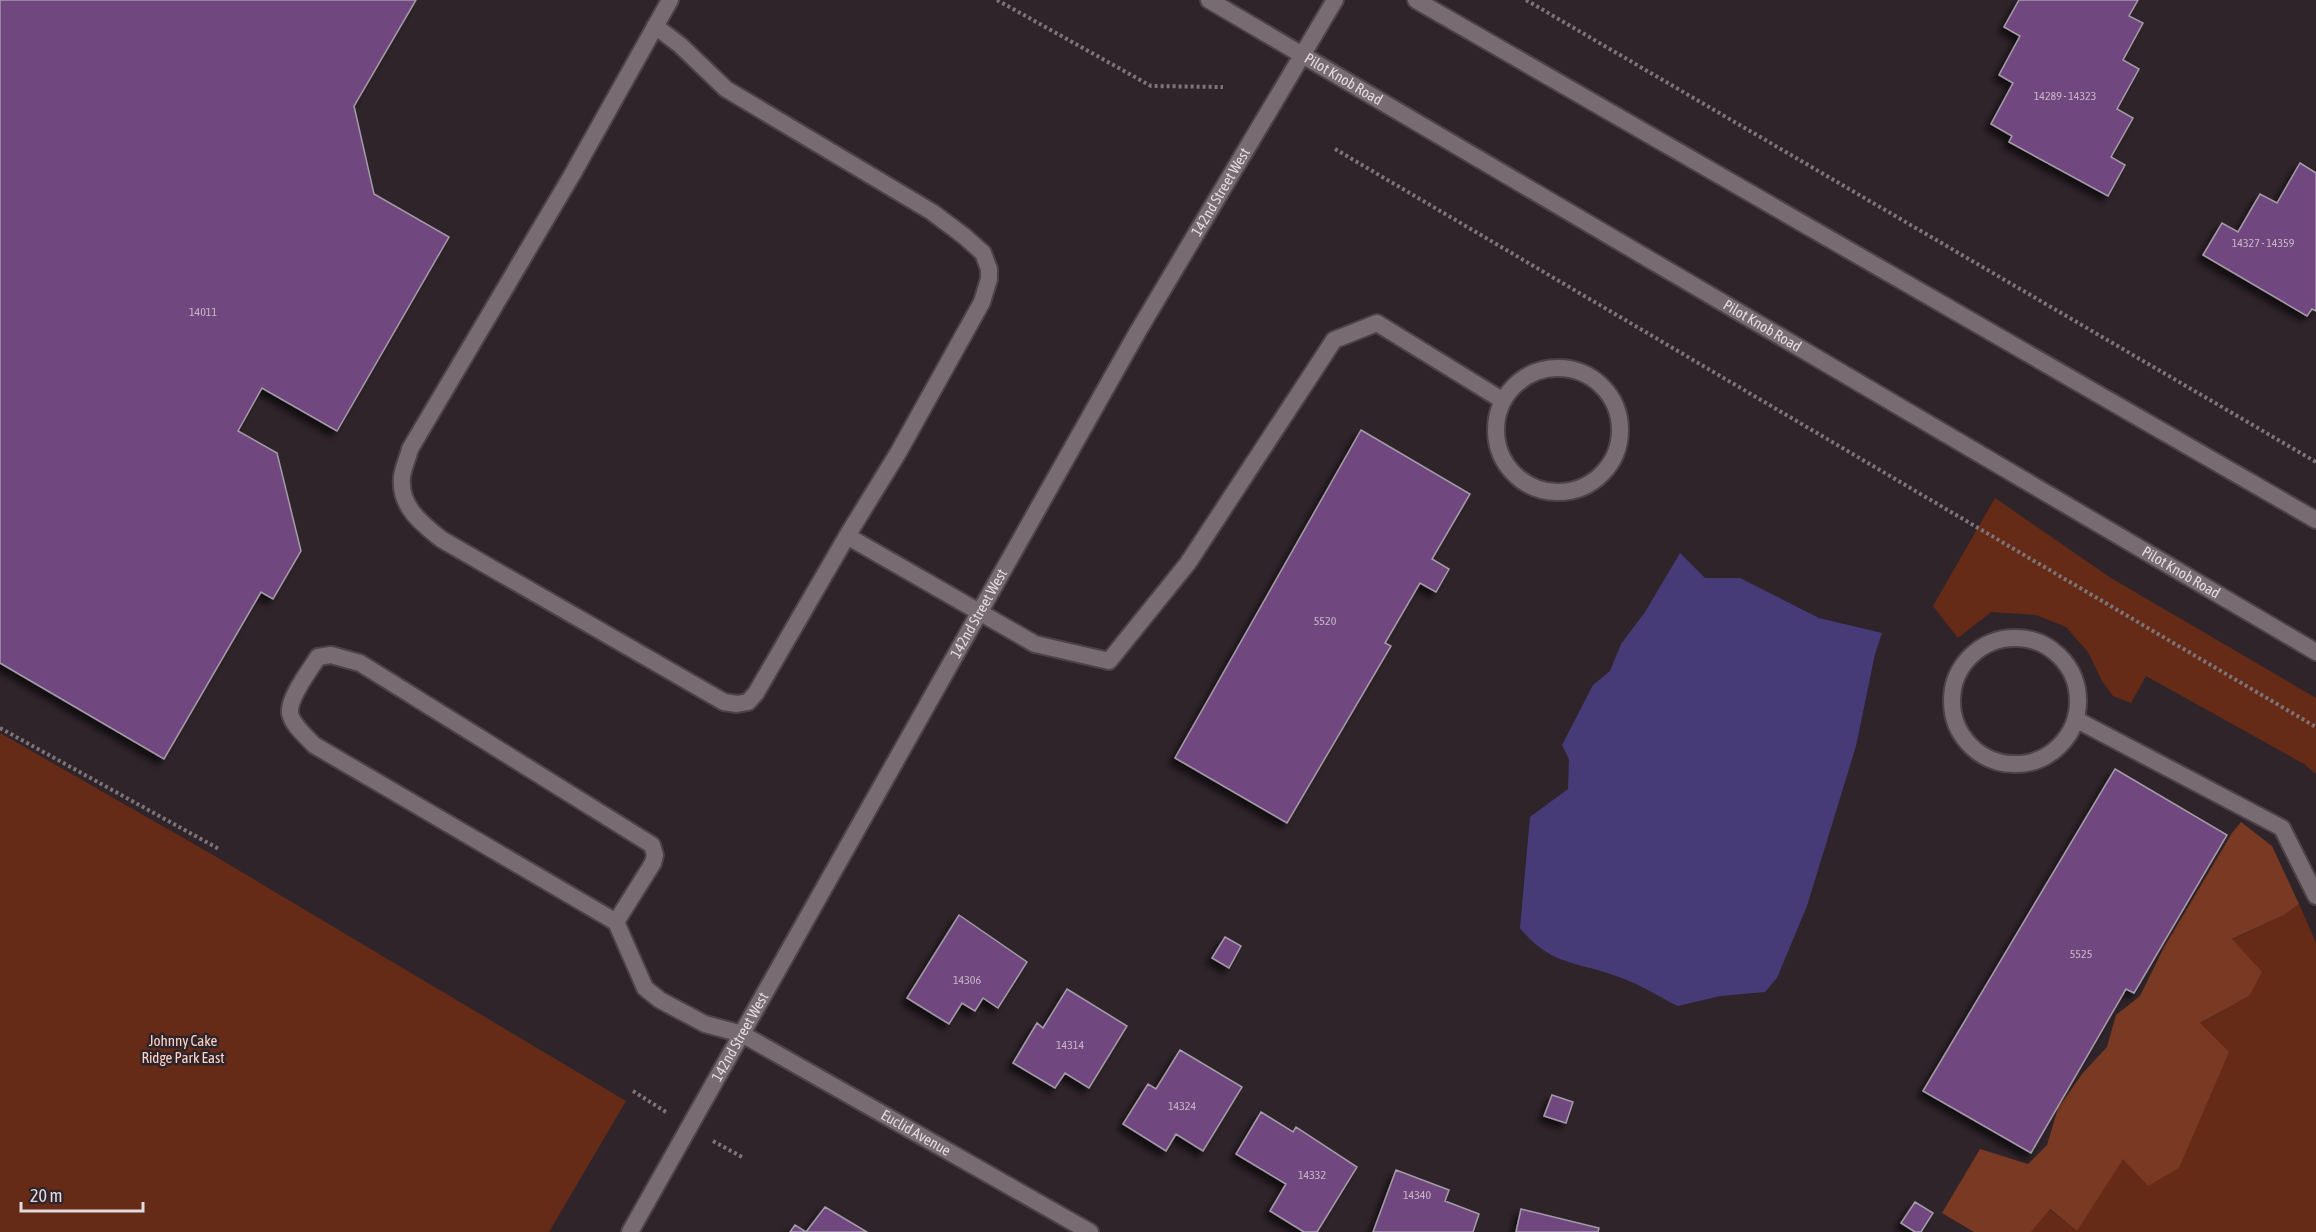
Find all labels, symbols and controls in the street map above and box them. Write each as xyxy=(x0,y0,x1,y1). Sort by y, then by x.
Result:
street label: Pilot Knob Road xyxy=(1302,49,1386,108)
house number: 14289 - 14323 xyxy=(2034,89,2096,103)
street label: 142nd Street West xyxy=(1188,145,1253,239)
house number: 14327 - 14359 xyxy=(2232,236,2295,250)
street label: Pilot Knob Road xyxy=(1720,296,1804,355)
house number: 14011 xyxy=(189,305,217,319)
street label: Pilot Knob Road xyxy=(2139,543,2223,602)
street label: 142nd Street West xyxy=(946,566,1010,661)
house number: 5520 xyxy=(1314,614,1337,628)
house number: 5525 xyxy=(2070,947,2092,961)
house number: 14306 xyxy=(953,973,981,987)
street label: 142nd Street West xyxy=(708,989,771,1084)
park label: Johnny Cake Ridge Park East xyxy=(141,1032,225,1066)
house number: 14314 xyxy=(1056,1038,1084,1052)
house number: 14324 xyxy=(1168,1099,1196,1113)
street label: Euclid Avenue xyxy=(878,1106,954,1159)
house number: 14332 xyxy=(1298,1168,1326,1182)
scale bar xyxy=(21,1175,142,1213)
text: 20 m xyxy=(30,1185,62,1206)
house number: 14340 xyxy=(1403,1188,1431,1202)

